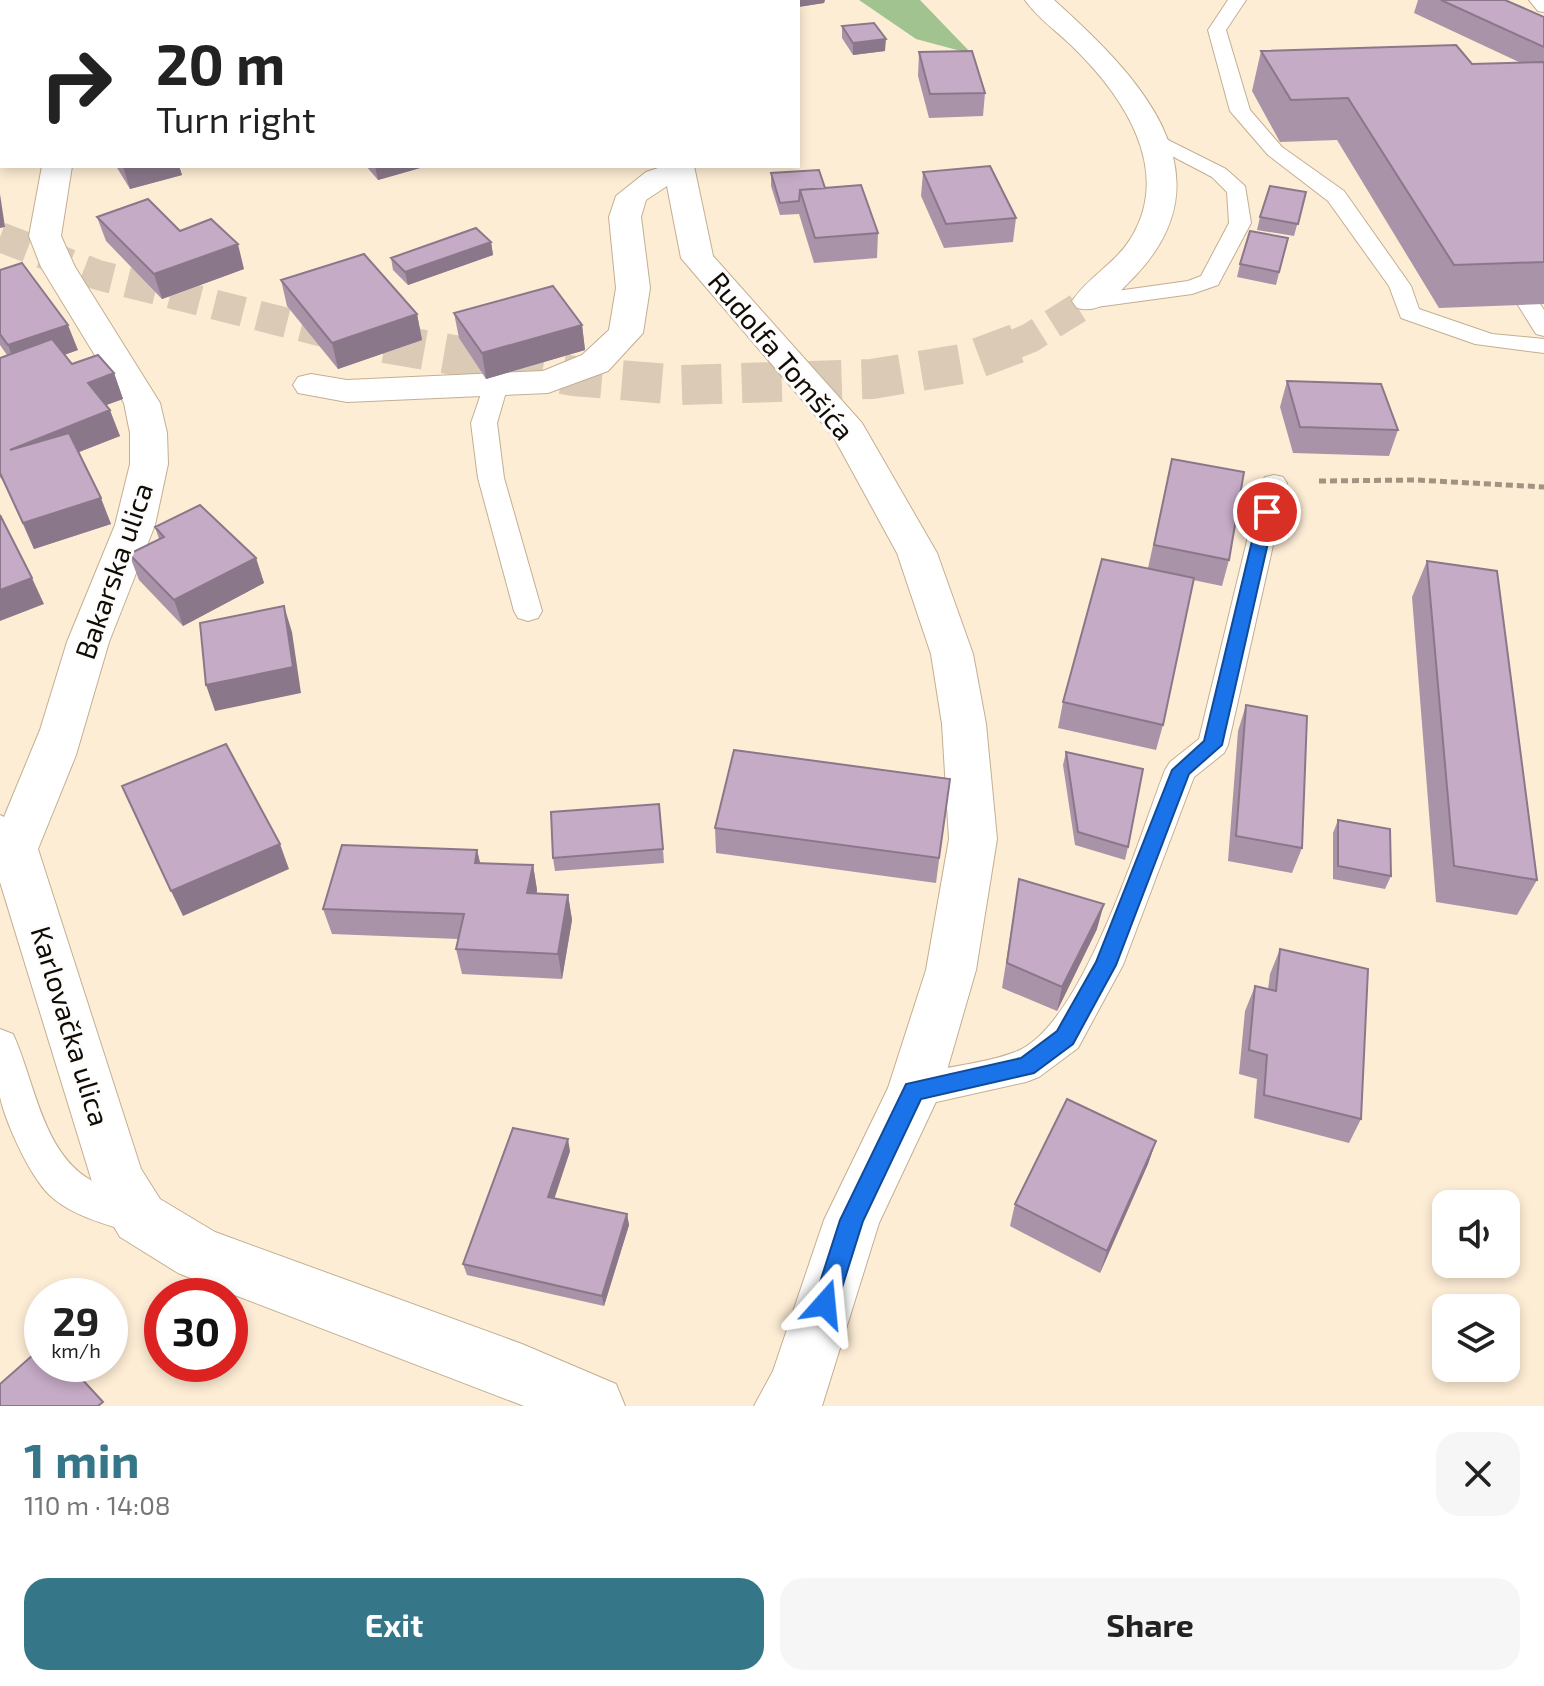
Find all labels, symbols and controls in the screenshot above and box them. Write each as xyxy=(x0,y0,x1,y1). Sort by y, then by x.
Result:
text: 20 m xyxy=(156,29,285,96)
icon: right xyxy=(24,32,128,136)
text: Turn right xyxy=(156,97,316,140)
street label: Rudolfa Tomšića xyxy=(702,264,862,446)
street label: Bakarska ulica xyxy=(67,478,159,663)
pin xyxy=(1233,478,1301,546)
icon: arrive xyxy=(1245,490,1289,534)
street label: Karlovačka ulica xyxy=(24,922,117,1130)
map controls xyxy=(1432,1190,1520,1382)
button: sound xyxy=(1432,1190,1520,1278)
position arrow xyxy=(783,1262,867,1346)
speed limit sign: 30 xyxy=(144,1278,248,1382)
button: layers xyxy=(1432,1294,1520,1382)
text: 29 xyxy=(53,1296,99,1344)
text: km/h xyxy=(51,1338,101,1362)
text: 1 min xyxy=(24,1430,140,1488)
button: close xyxy=(1436,1432,1520,1516)
text: 110 m · 14:08 xyxy=(24,1489,171,1520)
button: Exit xyxy=(24,1578,764,1670)
button: Share xyxy=(780,1578,1520,1670)

